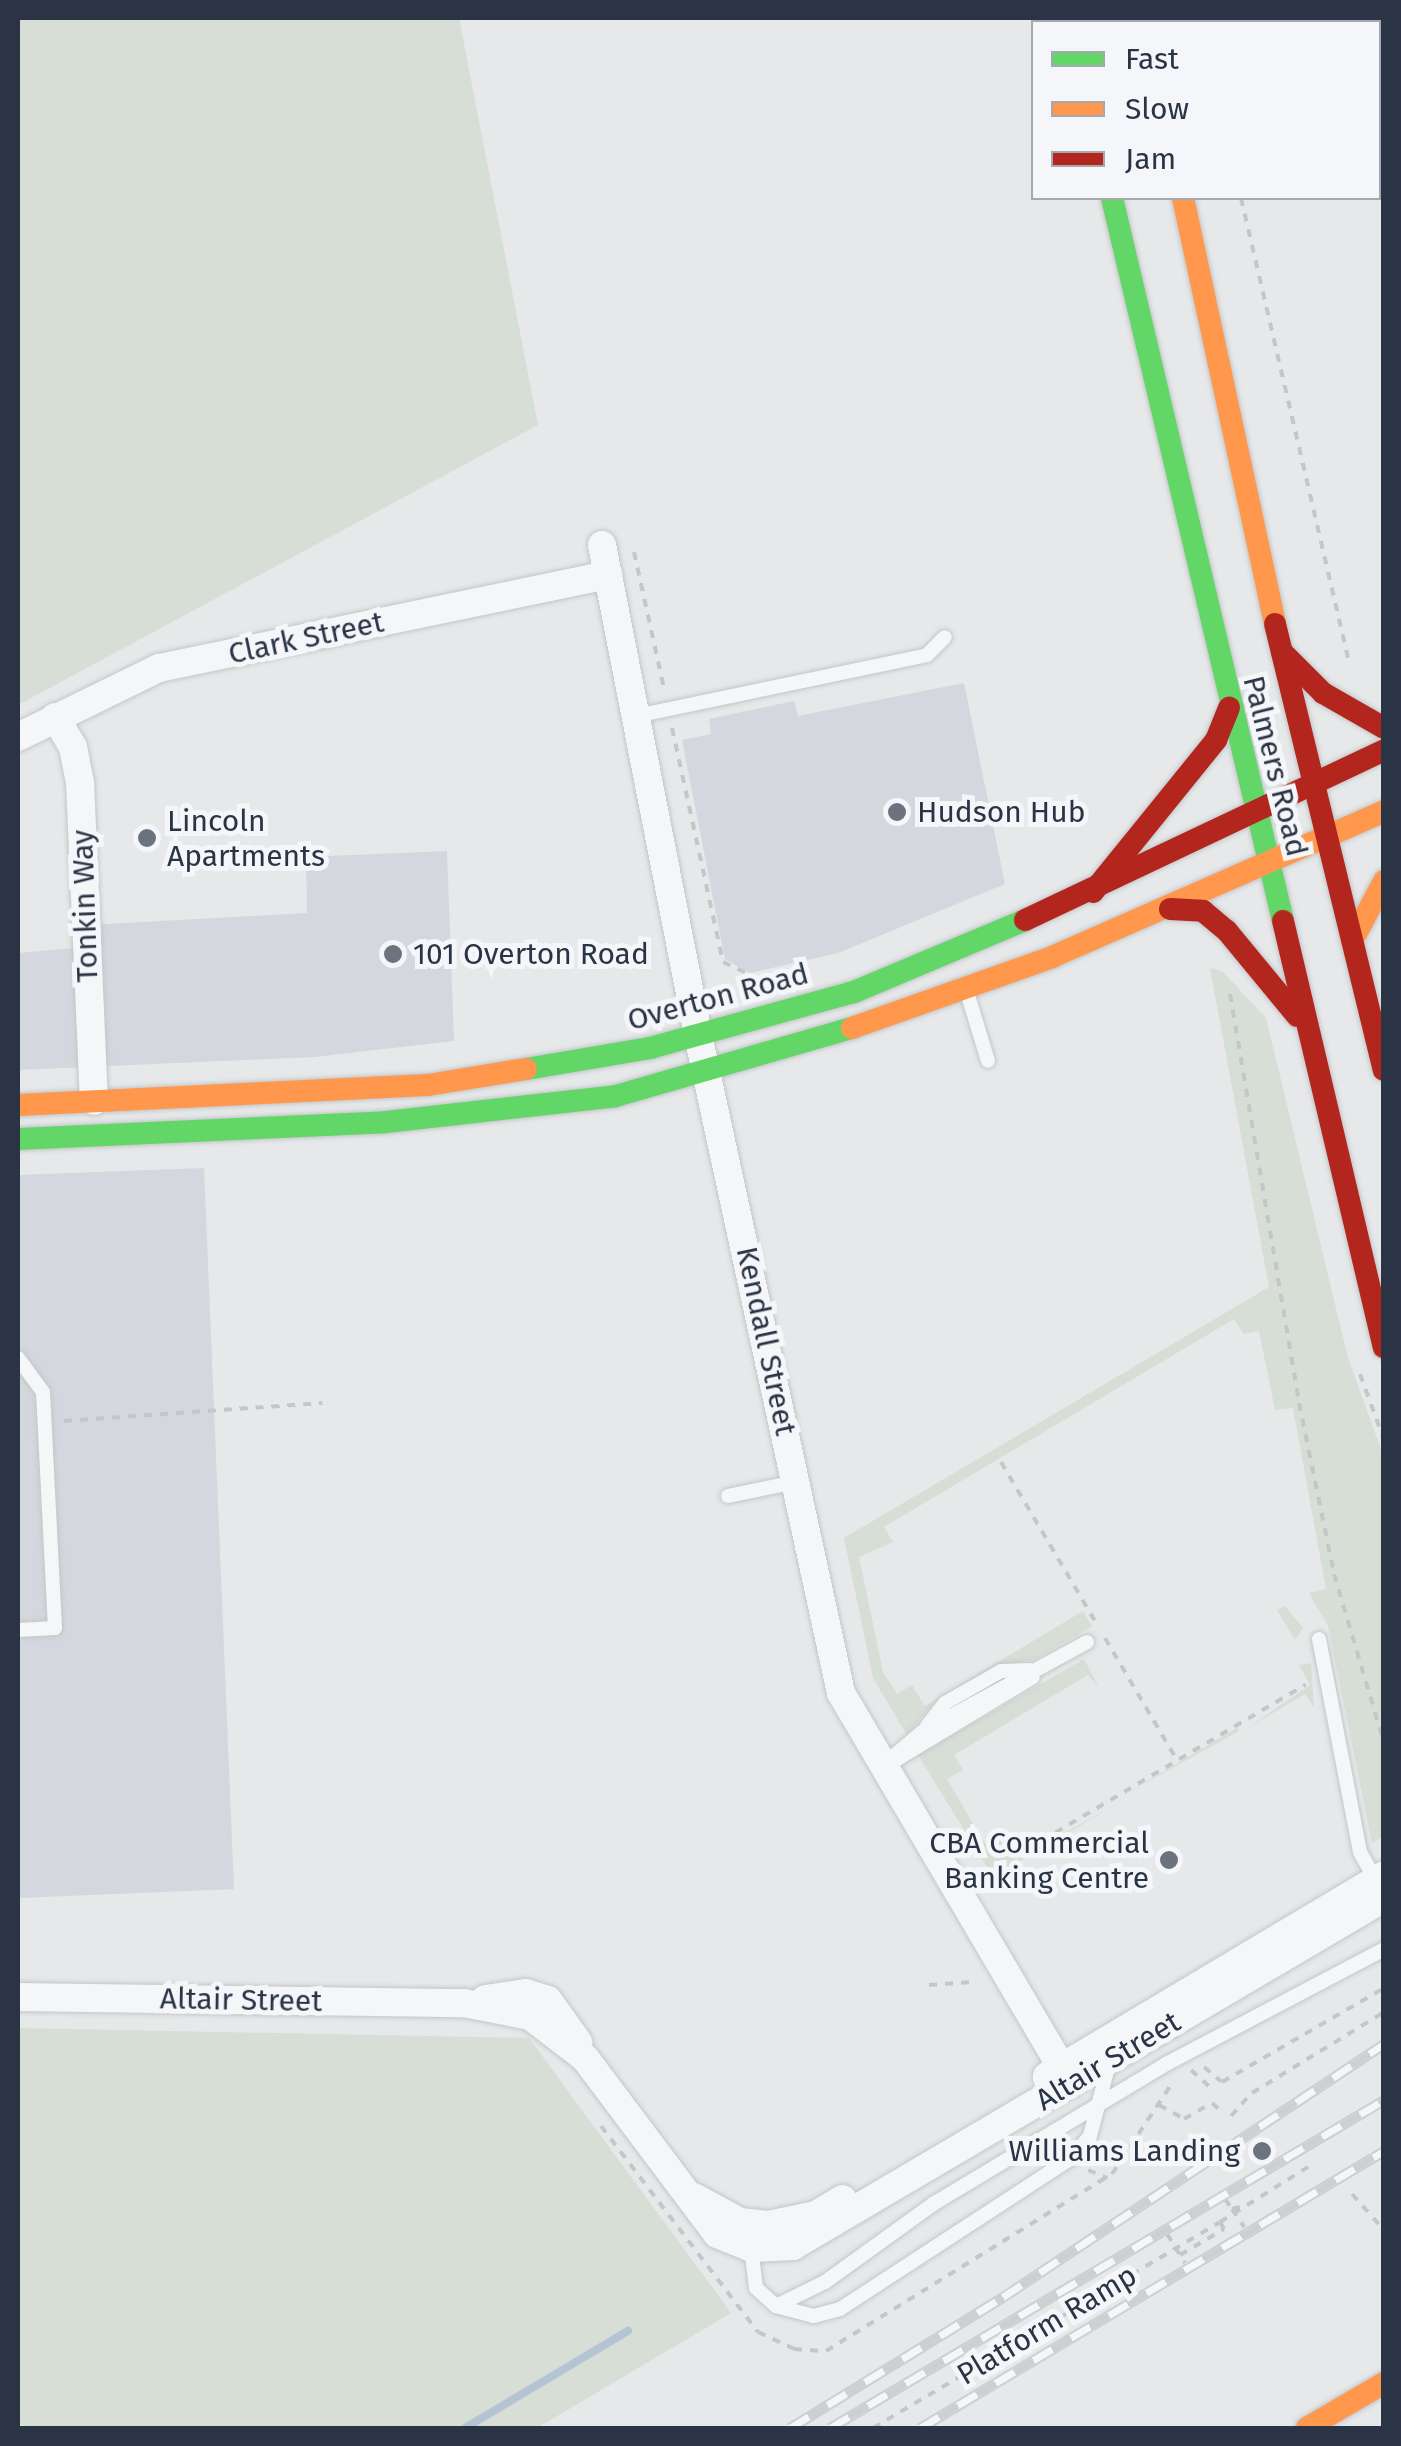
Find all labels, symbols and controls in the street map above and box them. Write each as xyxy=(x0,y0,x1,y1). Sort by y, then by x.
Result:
legend xyxy=(1031,20,1381,200)
text: Fast xyxy=(1125,41,1179,77)
text: Slow xyxy=(1125,91,1189,127)
text: Jam xyxy=(1125,141,1176,177)
street label: Clark Street xyxy=(225,604,387,672)
street label: Palmers Road xyxy=(1235,672,1315,860)
place label: Hudson Hub xyxy=(917,794,1086,830)
marker: Hudson Hub xyxy=(886,801,908,823)
place label: Lincoln Apartments xyxy=(167,803,325,874)
marker: Lincoln Apartments xyxy=(136,827,158,849)
street label: Tonkin Way xyxy=(64,829,106,983)
place label: 101 Overton Road xyxy=(413,936,649,972)
marker: 101 Overton Road xyxy=(382,943,404,965)
street label: Overton Road xyxy=(624,956,812,1038)
street label: Kendall Street xyxy=(728,1243,804,1439)
place label: CBA Commercial Banking Centre xyxy=(929,1825,1149,1896)
marker: CBA Commercial Banking Centre xyxy=(1158,1849,1180,1871)
street label: Altair Street xyxy=(160,1981,322,2019)
street label: Altair Street xyxy=(1029,2004,1187,2118)
place label: Williams Landing xyxy=(1009,2133,1240,2169)
marker: Williams Landing xyxy=(1249,2138,1275,2164)
street label: Platform Ramp xyxy=(951,2257,1143,2393)

